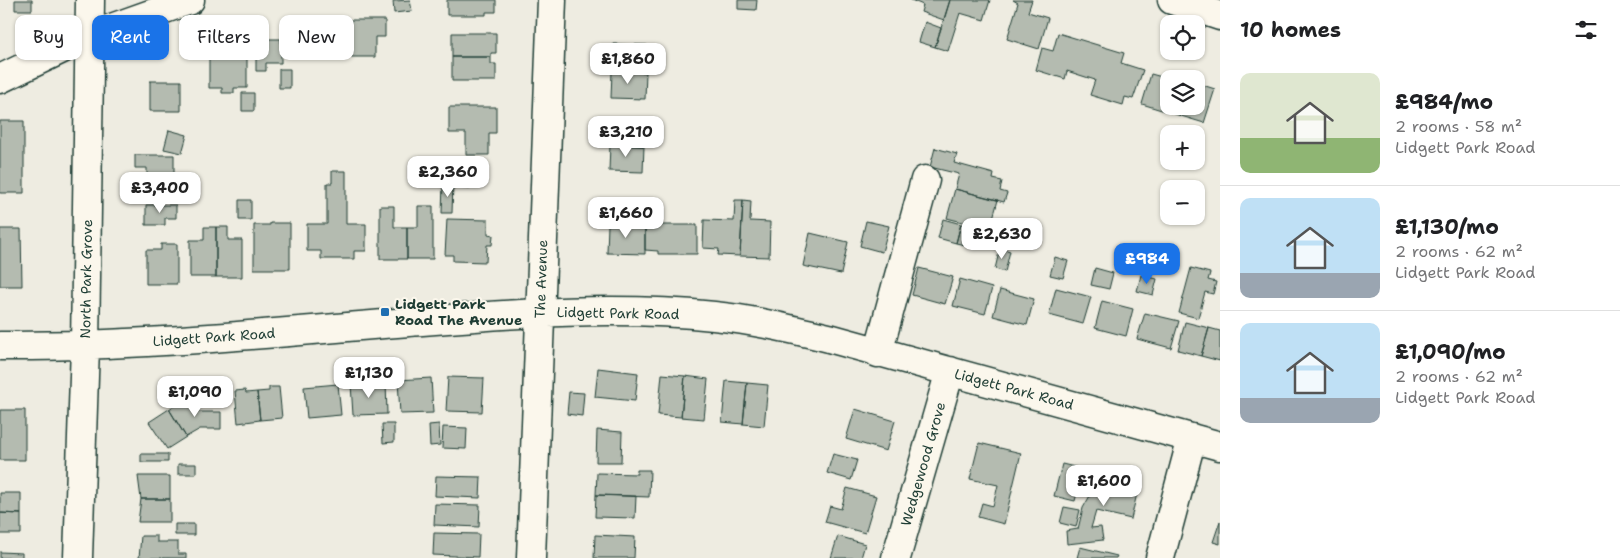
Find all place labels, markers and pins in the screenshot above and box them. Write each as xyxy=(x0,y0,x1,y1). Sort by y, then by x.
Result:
pin: £1,860 xyxy=(587,42,669,85)
pin: £3,210 xyxy=(585,116,667,158)
pin: £2,360 xyxy=(407,156,489,198)
pin: £3,400 xyxy=(119,172,201,214)
pin: £1,660 xyxy=(585,196,667,239)
pin: £2,630 xyxy=(961,218,1043,260)
pin: £984 xyxy=(1117,242,1177,285)
place label: Lidgett Park Road The Avenue xyxy=(395,295,522,329)
marker: Lidgett Park Road The Avenue xyxy=(379,306,391,318)
pin: £1,130 xyxy=(328,356,410,399)
pin: £1,090 xyxy=(154,376,236,418)
pin: £1,600 xyxy=(1063,464,1145,507)

